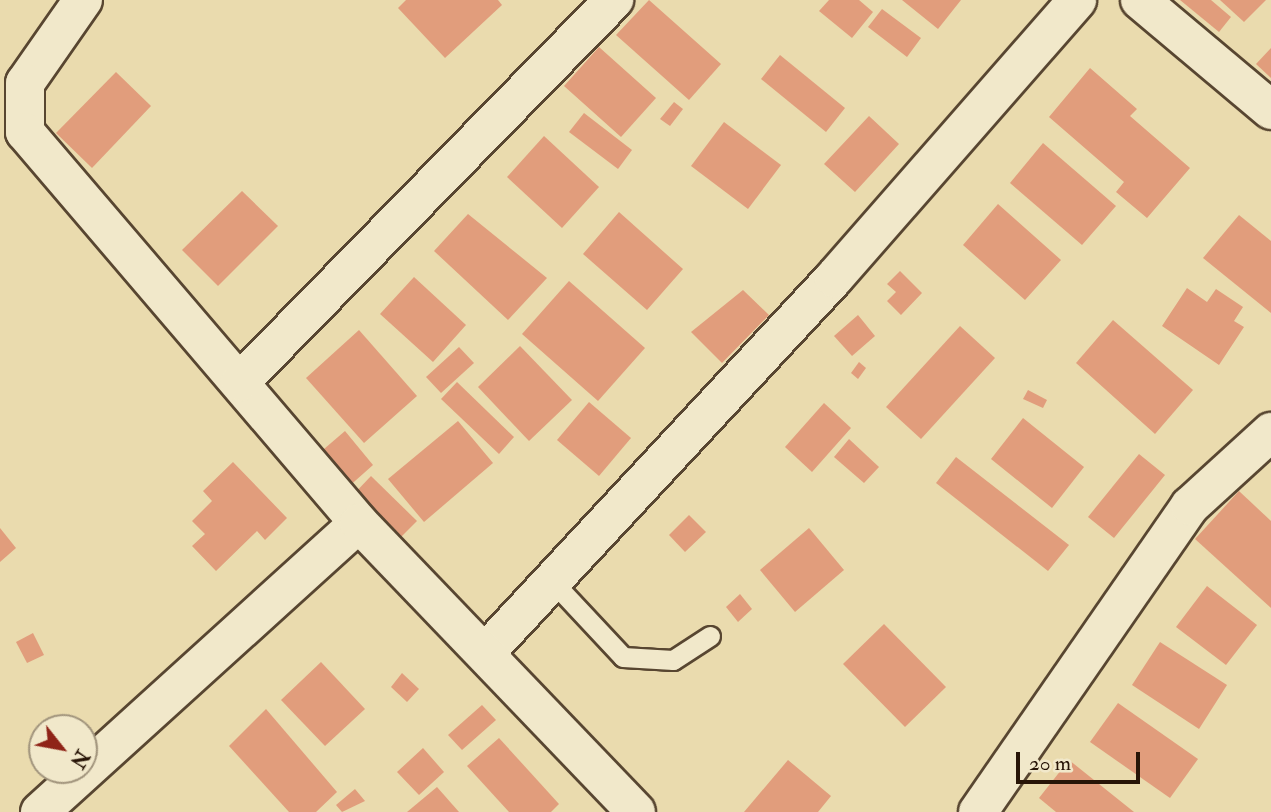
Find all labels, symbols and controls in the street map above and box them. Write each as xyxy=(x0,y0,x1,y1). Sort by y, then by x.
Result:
north arrow xyxy=(28,714,98,784)
scale bar xyxy=(1019,738,1143,782)
text: N xyxy=(65,745,94,772)
text: 20 m xyxy=(1029,750,1071,777)

